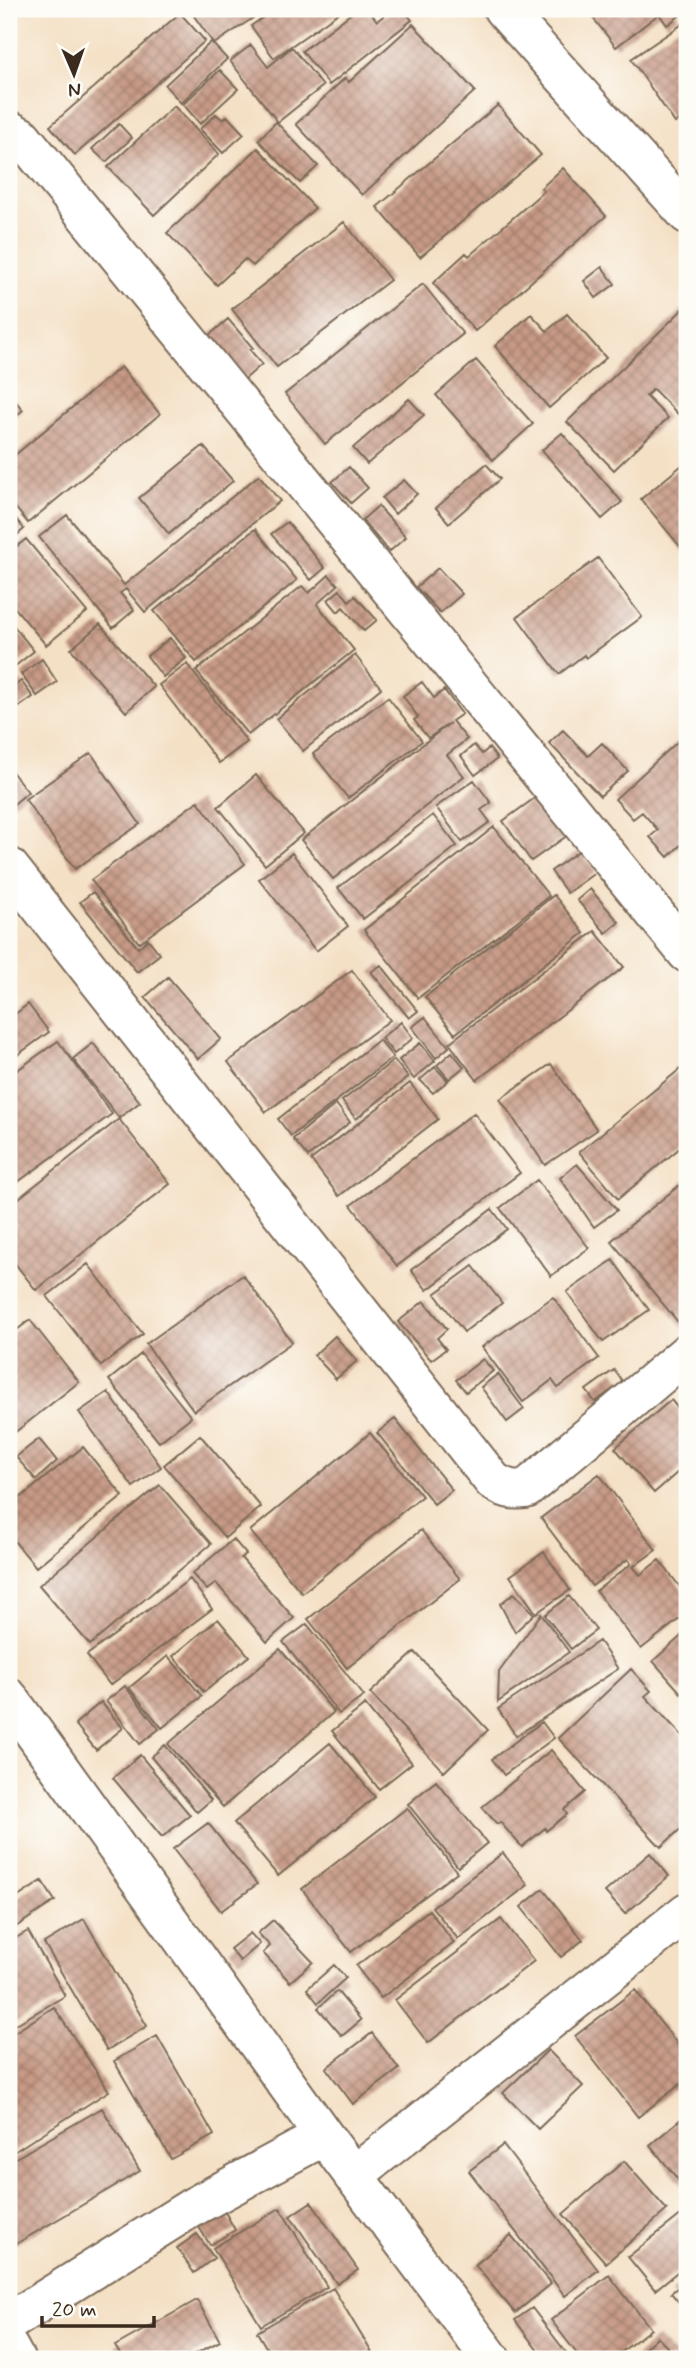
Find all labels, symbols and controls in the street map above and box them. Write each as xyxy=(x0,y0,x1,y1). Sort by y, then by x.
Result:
north arrow xyxy=(38,38,108,108)
text: N xyxy=(68,77,81,102)
scale bar xyxy=(42,2284,154,2328)
text: 20 m xyxy=(52,2296,97,2324)

